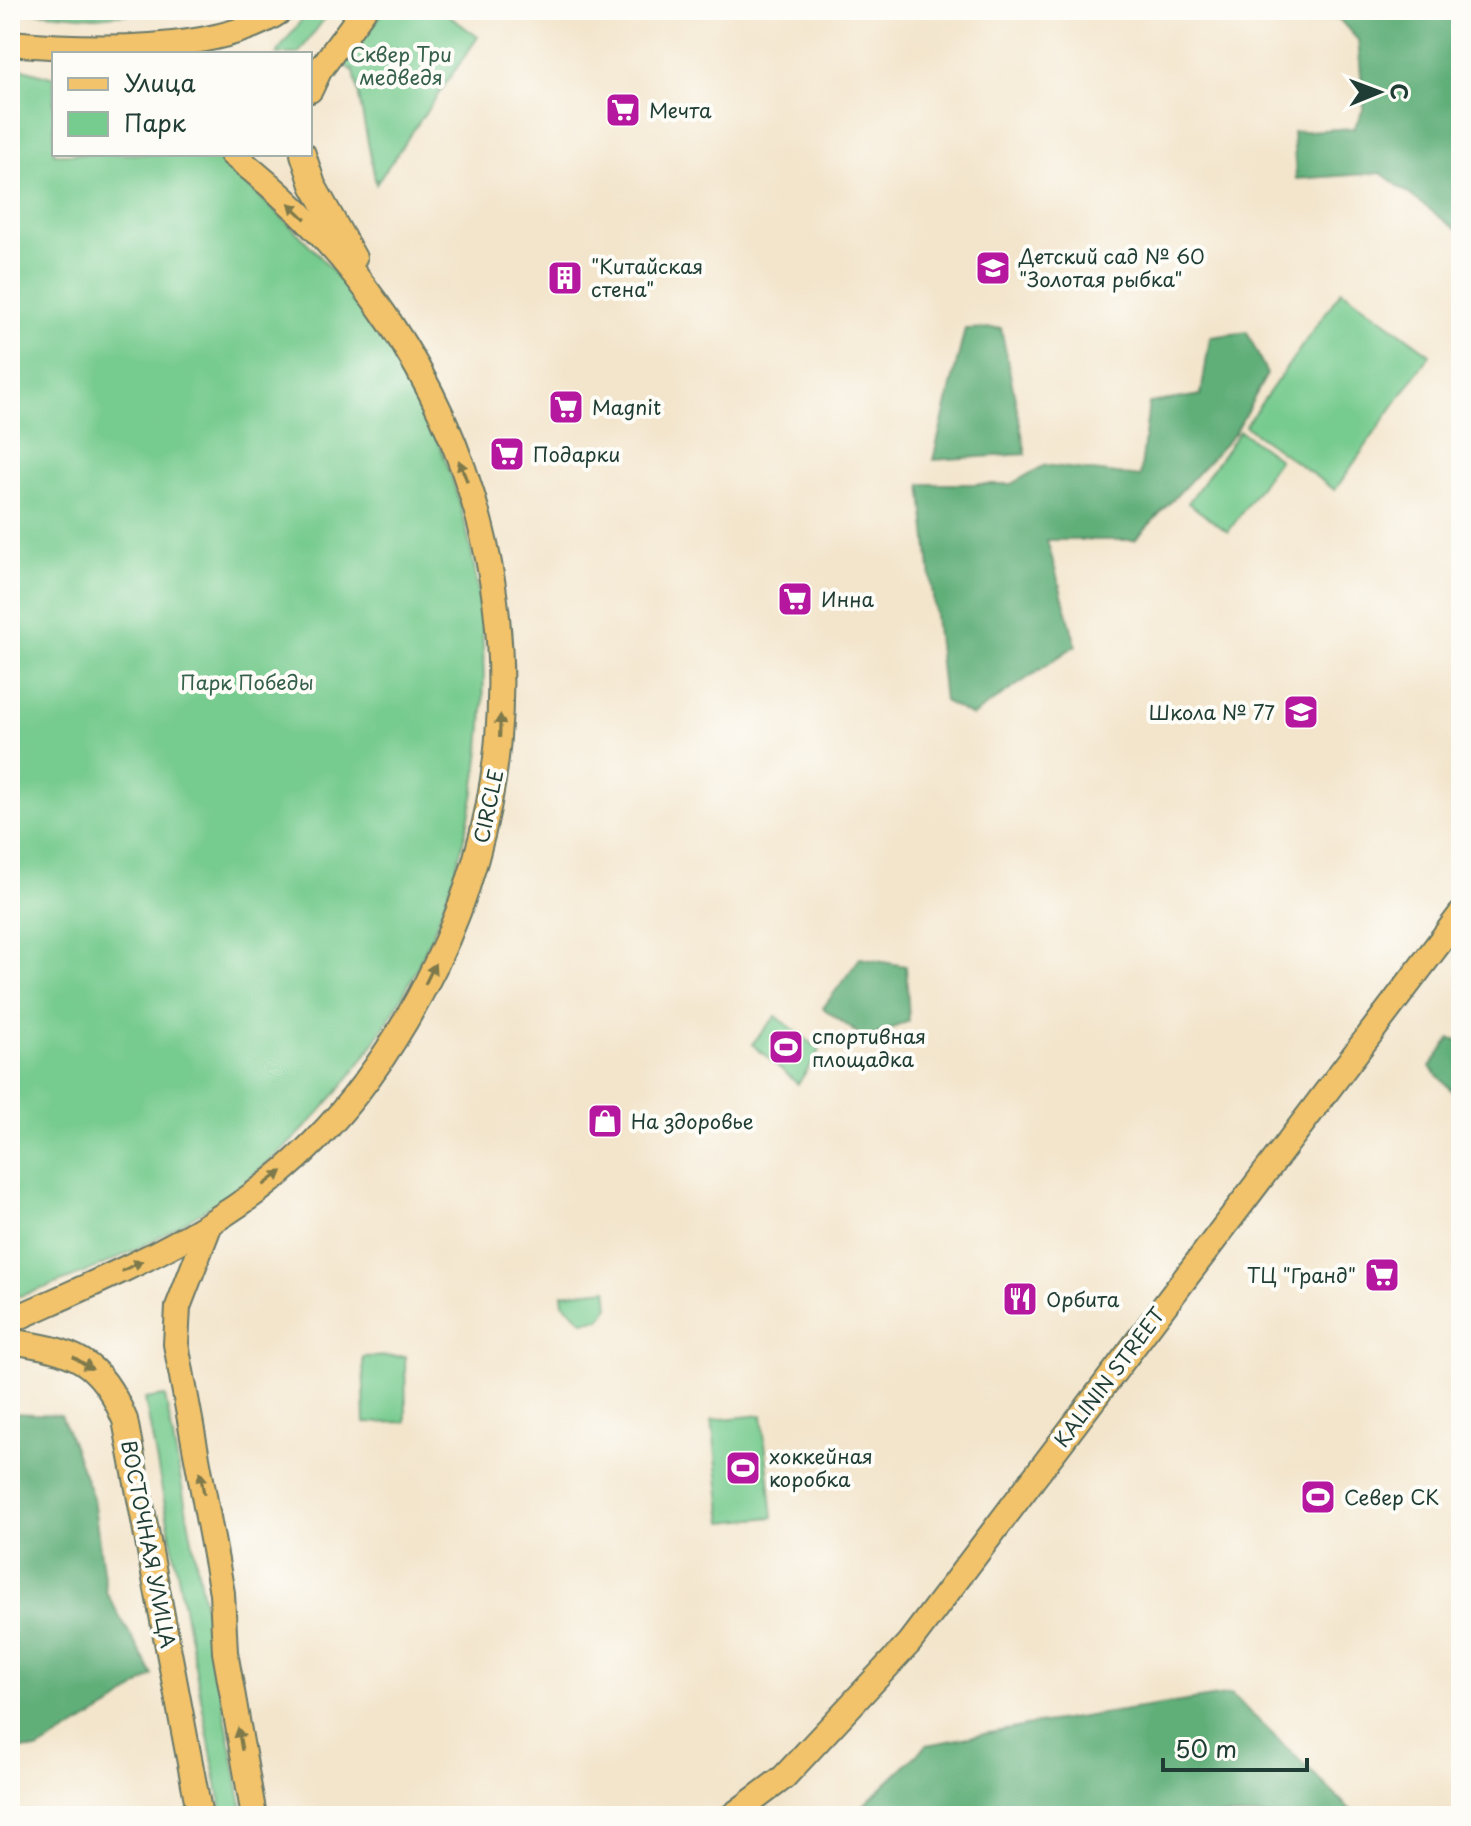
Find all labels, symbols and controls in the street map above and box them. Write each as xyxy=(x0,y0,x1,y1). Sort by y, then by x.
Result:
park label: Сквер Три медведя xyxy=(350,39,452,92)
legend xyxy=(52,52,312,156)
north arrow xyxy=(1339,52,1419,132)
text: Улица xyxy=(124,64,196,100)
text: С xyxy=(1384,83,1417,100)
supermarket icon: Мечта xyxy=(604,91,642,129)
place label: Мечта xyxy=(649,95,712,125)
text: Парк xyxy=(124,104,187,140)
one-way arrow xyxy=(288,202,307,221)
place label: Детский сад № 60 "Золотая рыбка" xyxy=(1018,241,1205,294)
school or university icon: Детский сад № 60 "Золотая рыбка" xyxy=(974,249,1012,287)
place label: "Китайская стена" xyxy=(591,251,703,304)
building icon: "Китайская стена" xyxy=(546,259,584,297)
supermarket icon: Magnit xyxy=(547,388,585,426)
place label: Magnit xyxy=(592,392,661,422)
supermarket icon: Подарки xyxy=(488,435,526,473)
place label: Подарки xyxy=(533,439,620,469)
one-way arrow xyxy=(456,459,469,483)
supermarket icon: Инна xyxy=(776,580,814,618)
place label: Инна xyxy=(821,584,874,614)
park label: Парк Победы xyxy=(180,667,314,697)
school or university icon: Школа № 77 xyxy=(1282,693,1320,731)
place label: Школа № 77 xyxy=(1149,697,1275,727)
one-way arrow xyxy=(494,713,507,738)
street label: CIRCLE xyxy=(466,766,510,846)
one-way arrow xyxy=(424,963,437,986)
place label: спортивная площадка xyxy=(812,1021,926,1074)
sports icon: спортивная площадка xyxy=(767,1028,805,1066)
shop icon: На здоровье xyxy=(586,1102,624,1140)
place label: На здоровье xyxy=(631,1106,754,1136)
one-way arrow xyxy=(262,1170,284,1186)
supermarket icon: ТЦ "Гранд" xyxy=(1363,1256,1401,1294)
one-way arrow xyxy=(120,1259,144,1273)
place label: ТЦ "Гранд" xyxy=(1247,1260,1356,1290)
restaurant icon: Орбита xyxy=(1001,1280,1039,1318)
place label: Орбита xyxy=(1046,1284,1120,1314)
street label: KALININ STREET xyxy=(1046,1301,1172,1453)
one-way arrow xyxy=(73,1356,94,1371)
street label: ВОСТОЧНАЯ УЛИЦА xyxy=(114,1437,184,1651)
place label: хоккейная коробка xyxy=(769,1441,873,1494)
sports icon: хоккейная коробка xyxy=(724,1449,762,1487)
one-way arrow xyxy=(195,1470,207,1495)
sports icon: Север СК xyxy=(1299,1478,1337,1516)
place label: Север СК xyxy=(1344,1482,1439,1512)
scale bar xyxy=(1163,1722,1307,1772)
one-way arrow xyxy=(234,1726,246,1751)
text: 50 m xyxy=(1175,1730,1237,1766)

